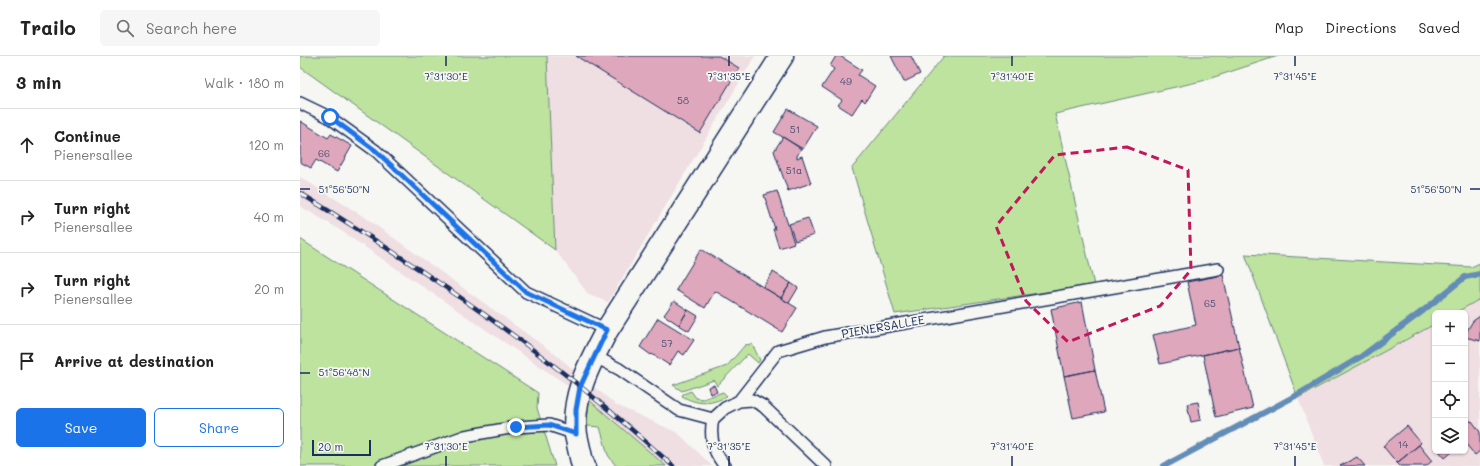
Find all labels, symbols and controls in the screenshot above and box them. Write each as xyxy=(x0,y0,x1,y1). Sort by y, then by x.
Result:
search box xyxy=(100,10,380,46)
text: Trailo xyxy=(20,15,76,40)
icon: search xyxy=(114,17,136,39)
text: Search here xyxy=(146,18,237,38)
text: Map xyxy=(1275,18,1303,37)
text: Directions xyxy=(1325,18,1396,37)
text: Saved xyxy=(1418,18,1460,37)
text: 7°31'30"E xyxy=(424,69,468,83)
text: 7°31'35"E xyxy=(708,69,751,83)
text: 7°31'40"E xyxy=(990,69,1034,83)
text: 7°31'45"E xyxy=(1274,69,1317,83)
text: 3 min xyxy=(16,71,61,93)
text: Walk · 180 m xyxy=(204,74,284,91)
house number: 49 xyxy=(840,74,852,88)
house number: 58 xyxy=(677,93,689,107)
route start xyxy=(321,108,339,126)
house number: 51 xyxy=(790,122,800,136)
text: Continue xyxy=(54,126,121,146)
icon: ahead xyxy=(16,134,38,156)
text: 120 m xyxy=(248,136,284,153)
text: Pienersallee xyxy=(54,146,133,163)
house number: 66 xyxy=(318,146,330,160)
house number: 51a xyxy=(786,163,802,177)
text: 51°56'50"N xyxy=(318,182,370,196)
text: 51°56'50"N xyxy=(1410,182,1462,196)
text: Turn right xyxy=(54,198,131,218)
icon: right xyxy=(16,206,38,228)
text: 40 m xyxy=(254,208,284,225)
text: Pienersallee xyxy=(54,218,133,235)
text: Turn right xyxy=(54,270,131,290)
icon: right xyxy=(16,278,38,300)
text: 20 m xyxy=(254,280,284,297)
text: Pienersallee xyxy=(54,290,133,307)
house number: 65 xyxy=(1204,296,1216,310)
map controls xyxy=(1432,310,1468,454)
button: + xyxy=(1432,310,1468,346)
street label: PIENERSALLEE xyxy=(840,311,926,341)
house number: 57 xyxy=(661,336,673,350)
button: − xyxy=(1432,346,1468,382)
icon: arrive xyxy=(16,350,38,372)
text: Arrive at destination xyxy=(54,351,214,371)
text: 51°56'48"N xyxy=(318,365,370,379)
button: locate xyxy=(1432,382,1468,418)
button: Save xyxy=(16,408,146,447)
button: Share xyxy=(154,408,284,447)
route end xyxy=(507,418,525,436)
button: layers xyxy=(1432,418,1468,454)
house number: 14 xyxy=(1398,437,1408,451)
scale bar xyxy=(312,438,371,457)
text: 20 m xyxy=(318,439,343,454)
text: 7°31'30"E xyxy=(424,439,468,453)
text: 7°31'35"E xyxy=(708,439,751,453)
text: 7°31'40"E xyxy=(990,439,1034,453)
text: 7°31'45"E xyxy=(1274,439,1317,453)

